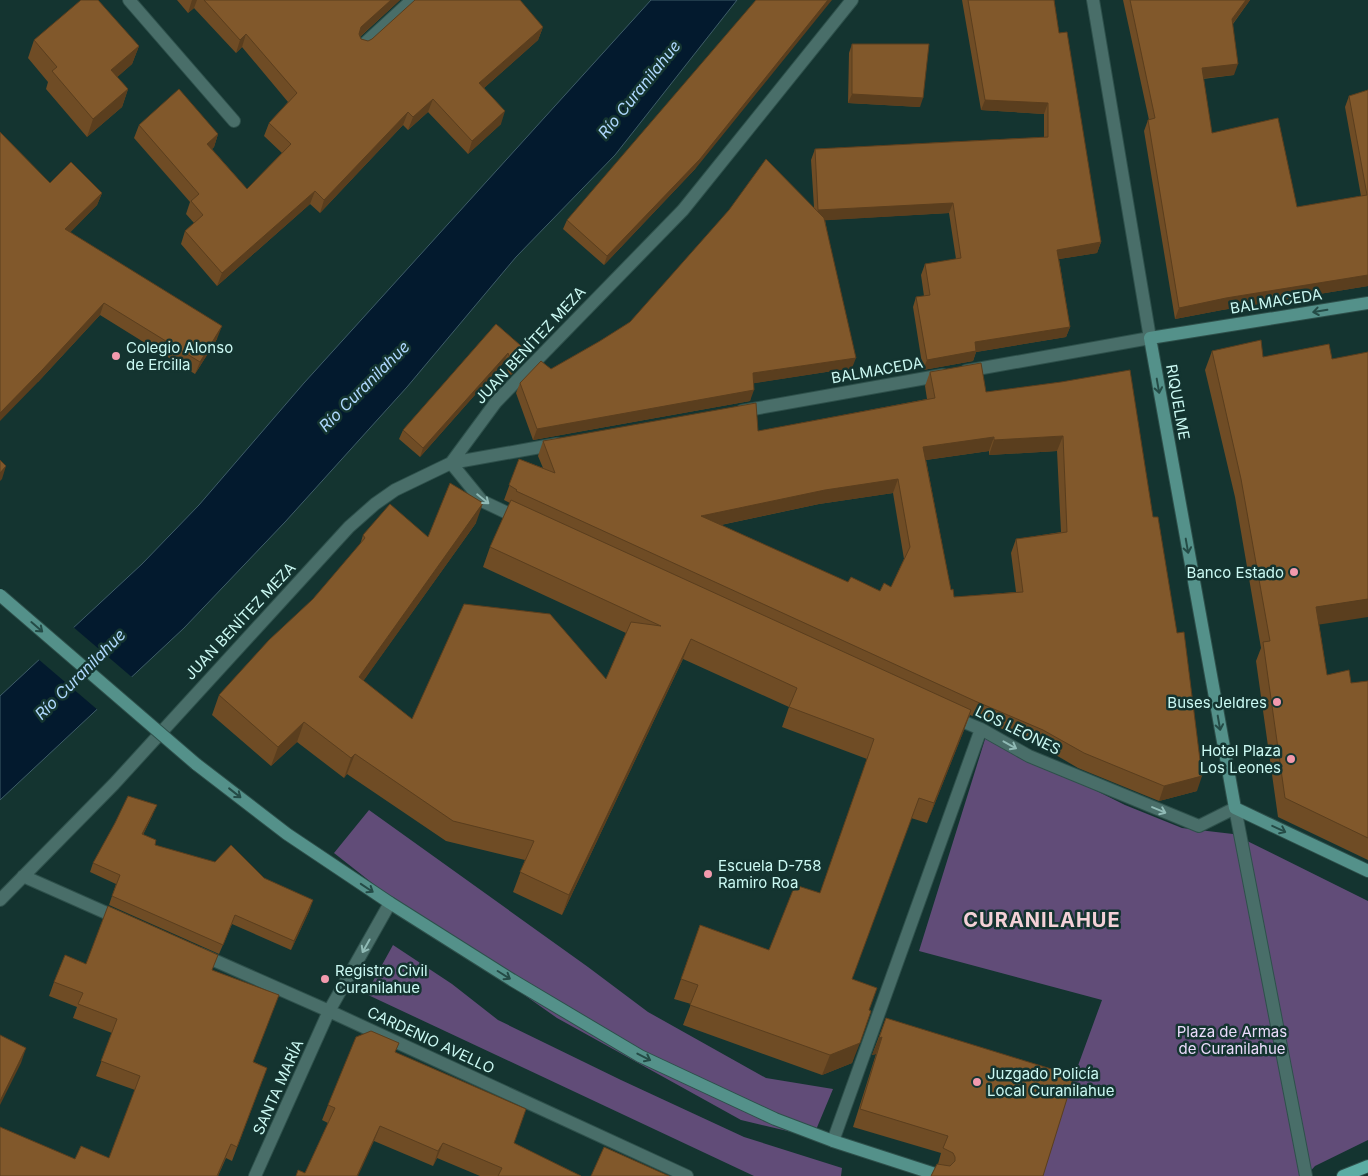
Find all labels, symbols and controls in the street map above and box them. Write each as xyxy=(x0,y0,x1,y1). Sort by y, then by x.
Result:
water label: Río Curanilahue xyxy=(593,36,685,142)
street label: JUAN BENÍTEZ MEZA xyxy=(470,282,590,408)
street label: BALMACEDA xyxy=(1229,284,1323,318)
one-way arrow xyxy=(1312,306,1328,316)
water label: Río Curanilahue xyxy=(314,336,414,436)
place label: Colegio Alonso de Ercilla xyxy=(126,338,233,374)
marker: Colegio Alonso de Ercilla xyxy=(110,350,122,362)
street label: BALMACEDA xyxy=(830,353,924,387)
street label: RIQUELME xyxy=(1162,363,1194,441)
one-way arrow xyxy=(1154,378,1164,394)
one-way arrow xyxy=(476,494,490,504)
one-way arrow xyxy=(1183,538,1193,554)
street label: JUAN BENÍTEZ MEZA xyxy=(180,558,300,684)
place label: Banco Estado xyxy=(1187,563,1284,582)
marker: Banco Estado xyxy=(1288,566,1300,578)
one-way arrow xyxy=(30,621,43,632)
water label: Río Curanilahue xyxy=(30,624,130,724)
place label: Buses Jeldres xyxy=(1167,693,1267,712)
marker: Buses Jeldres xyxy=(1271,696,1283,708)
street label: LOS LEONES xyxy=(972,701,1064,759)
one-way arrow xyxy=(1215,715,1225,731)
one-way arrow xyxy=(1003,740,1018,750)
place label: Hotel Plaza Los Leones xyxy=(1200,741,1281,777)
marker: Hotel Plaza Los Leones xyxy=(1285,753,1297,765)
one-way arrow xyxy=(228,788,241,799)
one-way arrow xyxy=(1151,806,1166,815)
one-way arrow xyxy=(1271,825,1286,834)
place label: Escuela D-758 Ramiro Roa xyxy=(718,856,822,892)
marker: Escuela D-758 Ramiro Roa xyxy=(702,868,714,880)
one-way arrow xyxy=(359,883,373,893)
district label: CURANILAHUE xyxy=(963,908,1121,932)
one-way arrow xyxy=(361,938,371,953)
place label: Registro Civil Curanilahue xyxy=(335,961,428,997)
one-way arrow xyxy=(496,970,510,980)
marker: Registro Civil Curanilahue xyxy=(319,973,331,985)
street label: CARDENIO AVELLO xyxy=(364,1002,498,1078)
park label: Plaza de Armas de Curanilahue xyxy=(1177,1022,1287,1058)
street label: SANTA MARÍA xyxy=(249,1036,307,1138)
one-way arrow xyxy=(636,1053,651,1062)
place label: Juzgado Policía Local Curanilahue xyxy=(987,1064,1114,1100)
marker: Juzgado Policía Local Curanilahue xyxy=(971,1076,983,1088)

